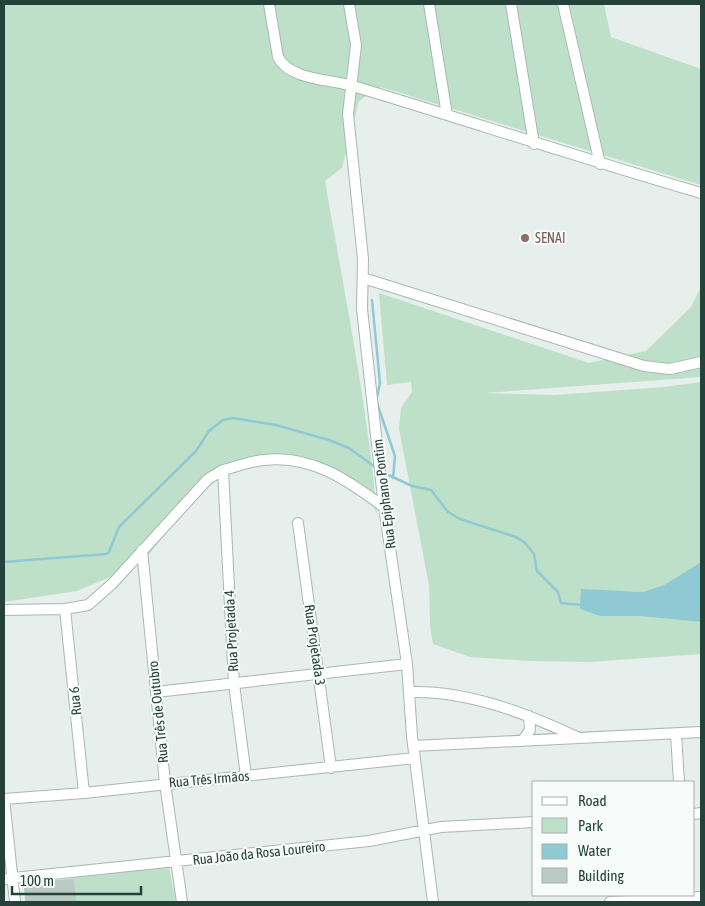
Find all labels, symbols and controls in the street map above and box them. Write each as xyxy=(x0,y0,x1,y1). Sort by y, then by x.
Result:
place label: SENAI xyxy=(535,230,566,246)
marker: SENAI xyxy=(519,232,531,244)
street label: Rua Epiphano Pontim xyxy=(369,438,399,550)
street label: Rua Projetada 4 xyxy=(221,589,241,672)
street label: Rua Projetada 3 xyxy=(301,604,329,686)
street label: Rua Três de Outubro xyxy=(145,660,171,764)
street label: Rua 6 xyxy=(65,685,84,716)
street label: Rua Três Irmãos xyxy=(168,768,250,790)
legend xyxy=(532,781,695,896)
text: Road xyxy=(578,792,607,809)
text: Park xyxy=(578,817,603,834)
street label: Rua João da Rosa Loureiro xyxy=(192,838,326,868)
text: Water xyxy=(578,842,611,859)
scale bar xyxy=(12,864,141,896)
text: Building xyxy=(578,867,624,884)
text: 100 m xyxy=(20,872,54,889)

